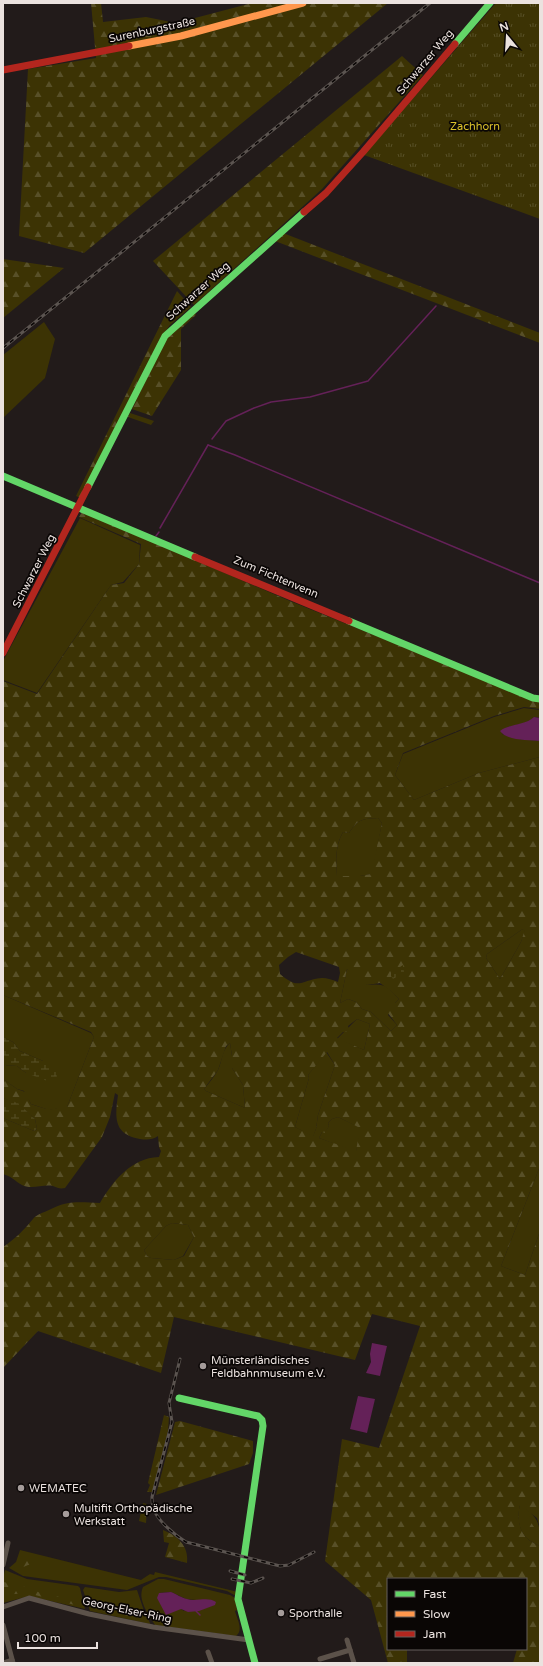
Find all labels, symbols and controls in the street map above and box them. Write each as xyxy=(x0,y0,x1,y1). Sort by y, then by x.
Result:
street label: Surenburgstraße xyxy=(108,15,196,45)
north arrow xyxy=(487,16,527,56)
text: N xyxy=(498,19,510,35)
street label: Schwarzer Weg xyxy=(394,27,456,97)
park label: Zachhorn xyxy=(450,120,500,133)
street label: Schwarzer Weg xyxy=(164,259,232,323)
street label: Schwarzer Weg xyxy=(10,532,58,610)
street label: Zum Fichtenvenn xyxy=(232,553,320,601)
place label: Münsterländisches Feldbahnmuseum e.V. xyxy=(211,1354,326,1380)
marker: Münsterländisches Feldbahnmuseum e.V. xyxy=(198,1361,208,1371)
place label: WEMATEC xyxy=(29,1482,87,1495)
marker: WEMATEC xyxy=(16,1483,26,1493)
place label: Multifit Orthopädische Werkstatt xyxy=(74,1502,192,1528)
marker: Multifit Orthopädische Werkstatt xyxy=(61,1509,71,1519)
legend xyxy=(387,1578,527,1650)
text: Fast xyxy=(423,1587,447,1601)
street label: Georg-Elser-Ring xyxy=(81,1594,173,1626)
place label: Sporthalle xyxy=(289,1607,342,1620)
text: Slow xyxy=(423,1607,450,1621)
marker: Sporthalle xyxy=(276,1608,286,1618)
scale bar xyxy=(18,1624,97,1650)
text: Jam xyxy=(423,1627,446,1641)
text: 100 m xyxy=(24,1631,61,1645)

